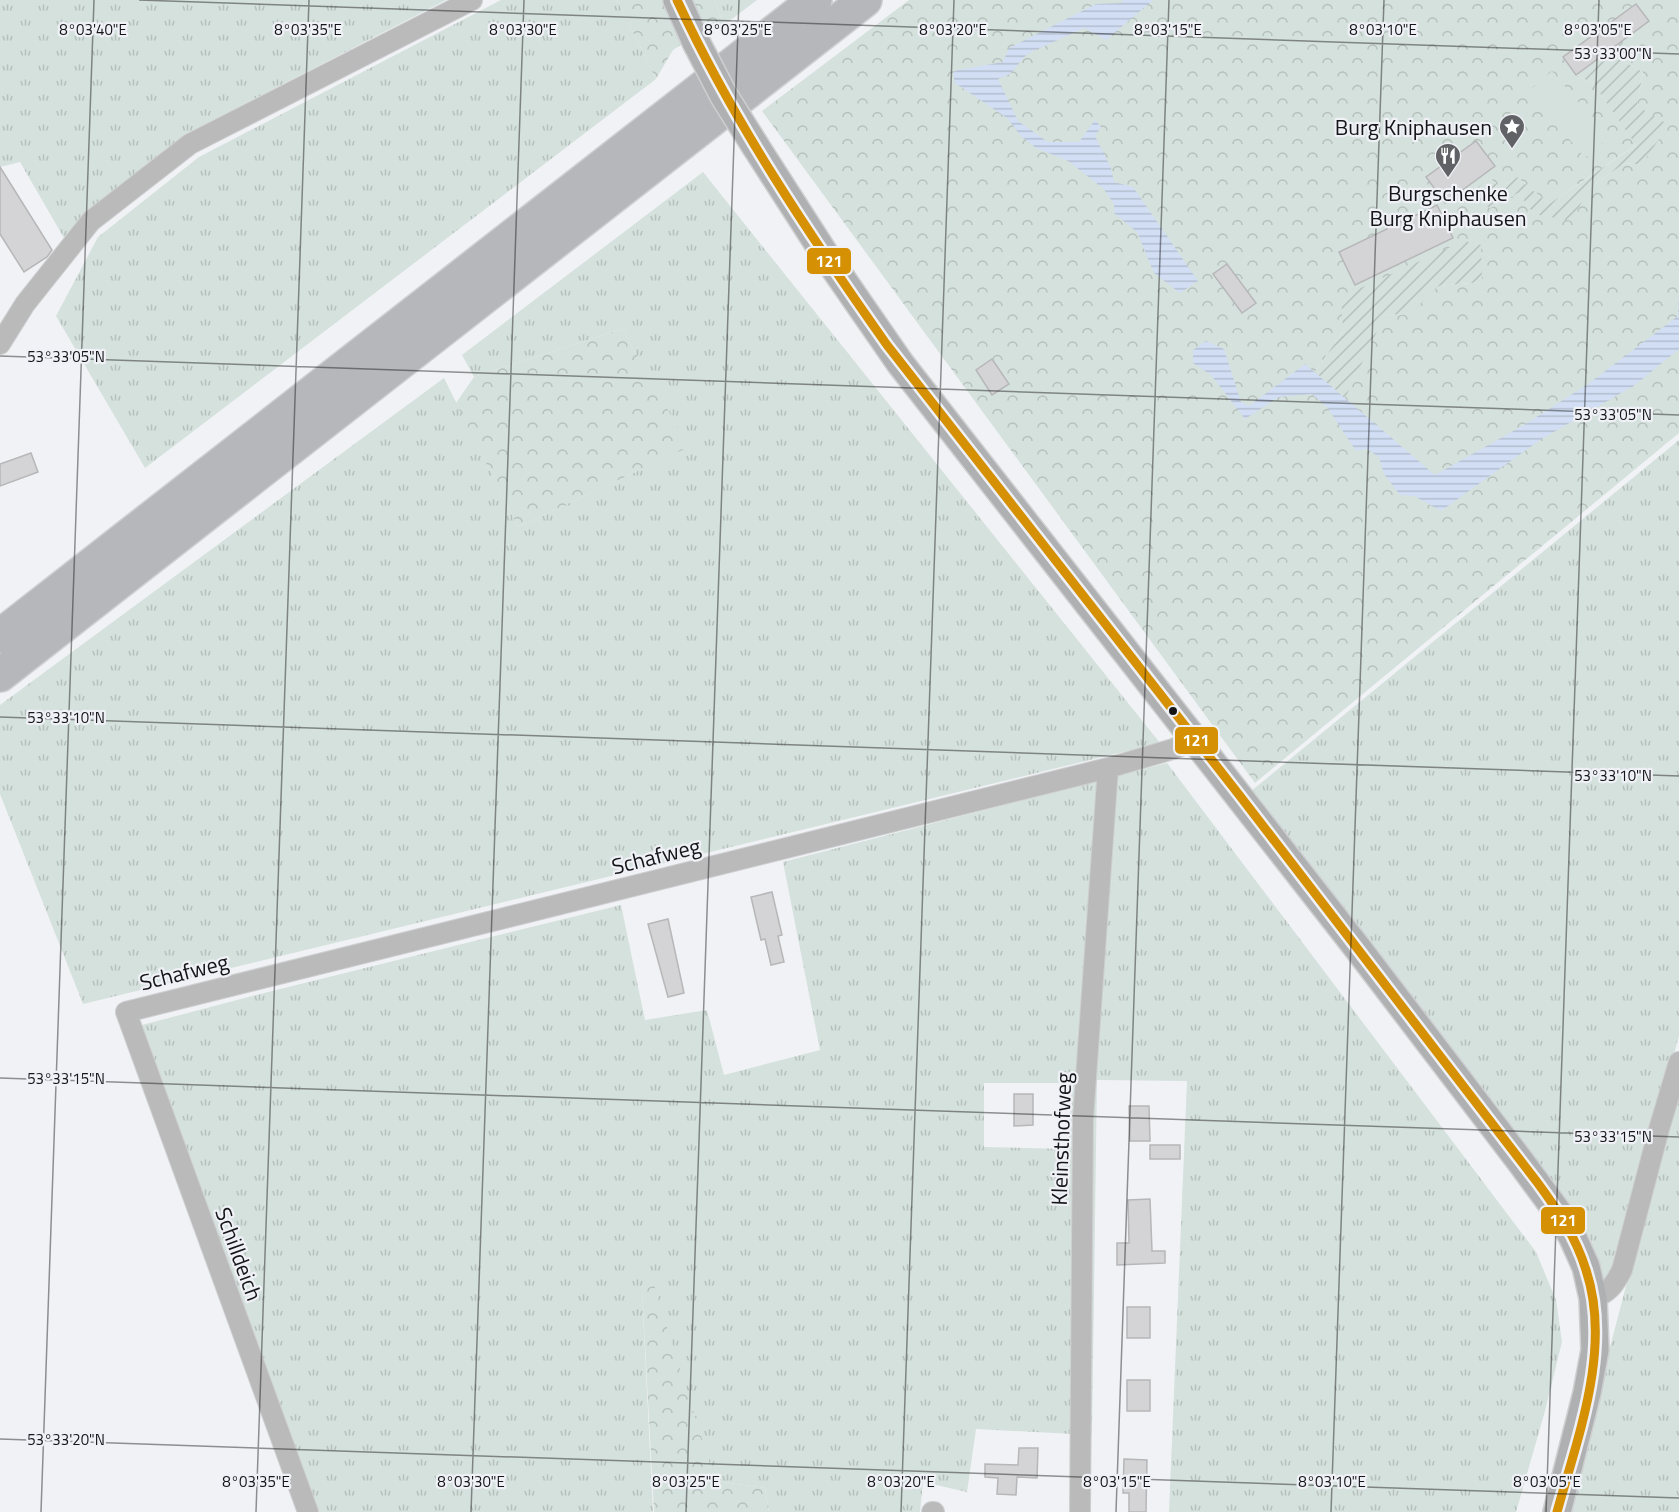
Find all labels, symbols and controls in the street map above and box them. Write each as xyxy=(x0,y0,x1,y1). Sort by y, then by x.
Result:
text: 8°03'40"E xyxy=(59,18,127,41)
text: 8°03'35"E xyxy=(274,18,342,41)
text: 8°03'30"E xyxy=(489,18,557,41)
text: 8°03'25"E xyxy=(704,18,772,41)
text: 8°03'20"E xyxy=(919,18,987,41)
text: 8°03'15"E xyxy=(1134,18,1202,41)
text: 8°03'10"E xyxy=(1349,18,1417,41)
text: 8°03'05"E xyxy=(1564,18,1632,41)
text: 53°33'00"N xyxy=(1574,42,1652,65)
place label: Burg Kniphausen xyxy=(1335,110,1492,144)
place icon: Burg Kniphausen xyxy=(1497,112,1527,150)
restaurant icon: Burgschenke Burg Kniphausen xyxy=(1433,141,1463,179)
place label: Burgschenke Burg Kniphausen xyxy=(1369,176,1527,235)
line badge: 121 xyxy=(806,247,852,275)
text: 121 xyxy=(816,249,842,273)
text: 53°33'05"N xyxy=(27,345,105,368)
text: 53°33'05"N xyxy=(1574,403,1652,426)
unlabelled marker xyxy=(1167,705,1179,717)
text: 53°33'10"N xyxy=(27,706,105,729)
line badge: 121 xyxy=(1174,726,1219,755)
text: 121 xyxy=(1183,728,1209,752)
text: 53°33'10"N xyxy=(1574,764,1652,787)
street label: Schafweg xyxy=(608,829,704,883)
street label: Schafweg xyxy=(136,945,232,999)
text: 53°33'15"N xyxy=(27,1067,105,1090)
street label: Kleinsthofweg xyxy=(1042,1072,1080,1206)
text: 53°33'15"N xyxy=(1574,1125,1652,1148)
street label: Schilldeich xyxy=(206,1202,272,1306)
line badge: 121 xyxy=(1540,1206,1586,1235)
text: 121 xyxy=(1550,1208,1576,1232)
text: 53°33'20"N xyxy=(27,1428,105,1451)
text: 8°03'35"E xyxy=(222,1470,290,1493)
text: 8°03'30"E xyxy=(437,1470,505,1493)
text: 8°03'25"E xyxy=(652,1470,720,1493)
text: 8°03'20"E xyxy=(867,1470,935,1493)
text: 8°03'15"E xyxy=(1083,1470,1151,1493)
text: 8°03'10"E xyxy=(1298,1470,1366,1493)
text: 8°03'05"E xyxy=(1513,1470,1581,1493)

